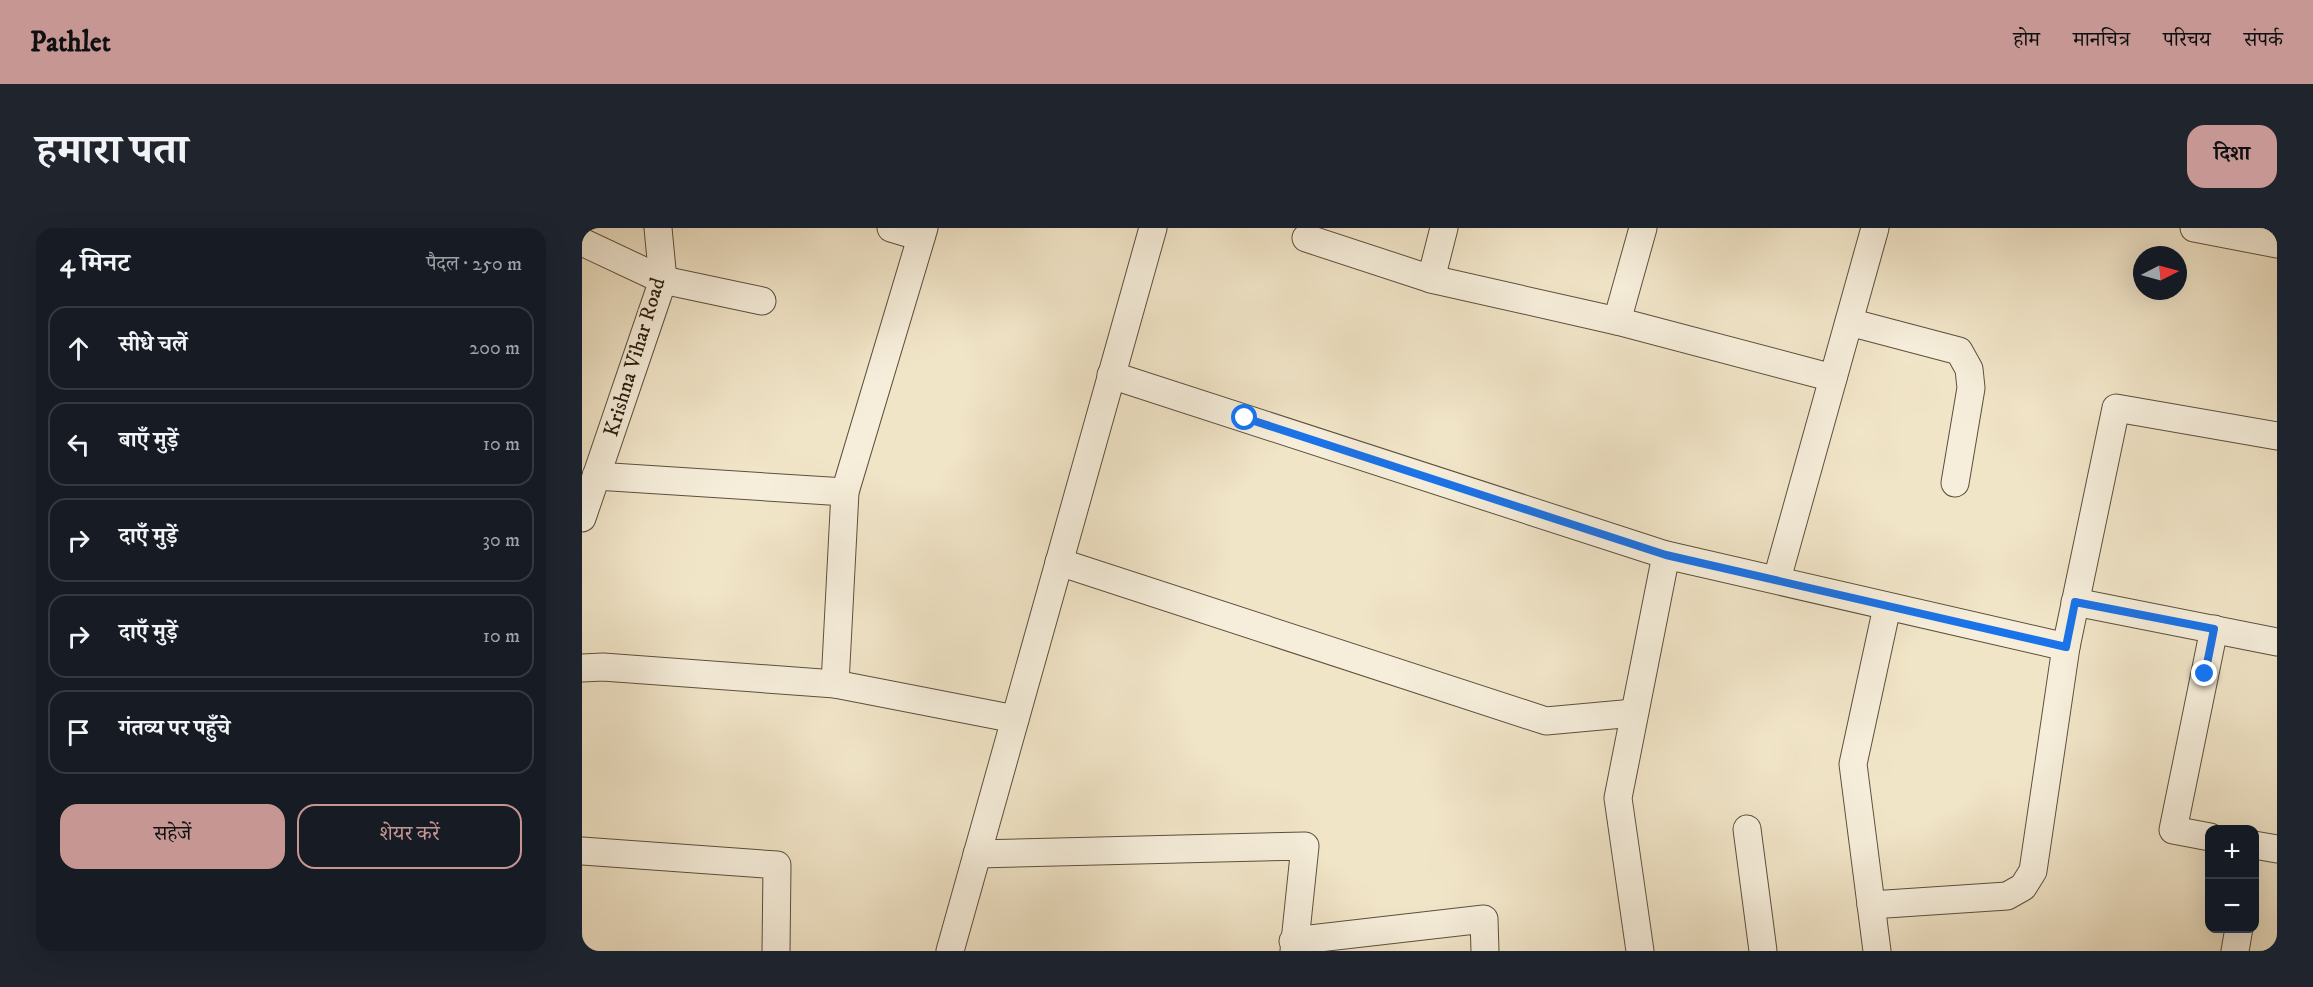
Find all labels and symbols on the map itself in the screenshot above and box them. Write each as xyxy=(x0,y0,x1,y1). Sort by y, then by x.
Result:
north arrow xyxy=(2133,246,2187,300)
street label: Krishna Vihar Road xyxy=(598,274,672,440)
route start xyxy=(1231,404,1257,430)
route end xyxy=(2191,660,2217,686)

